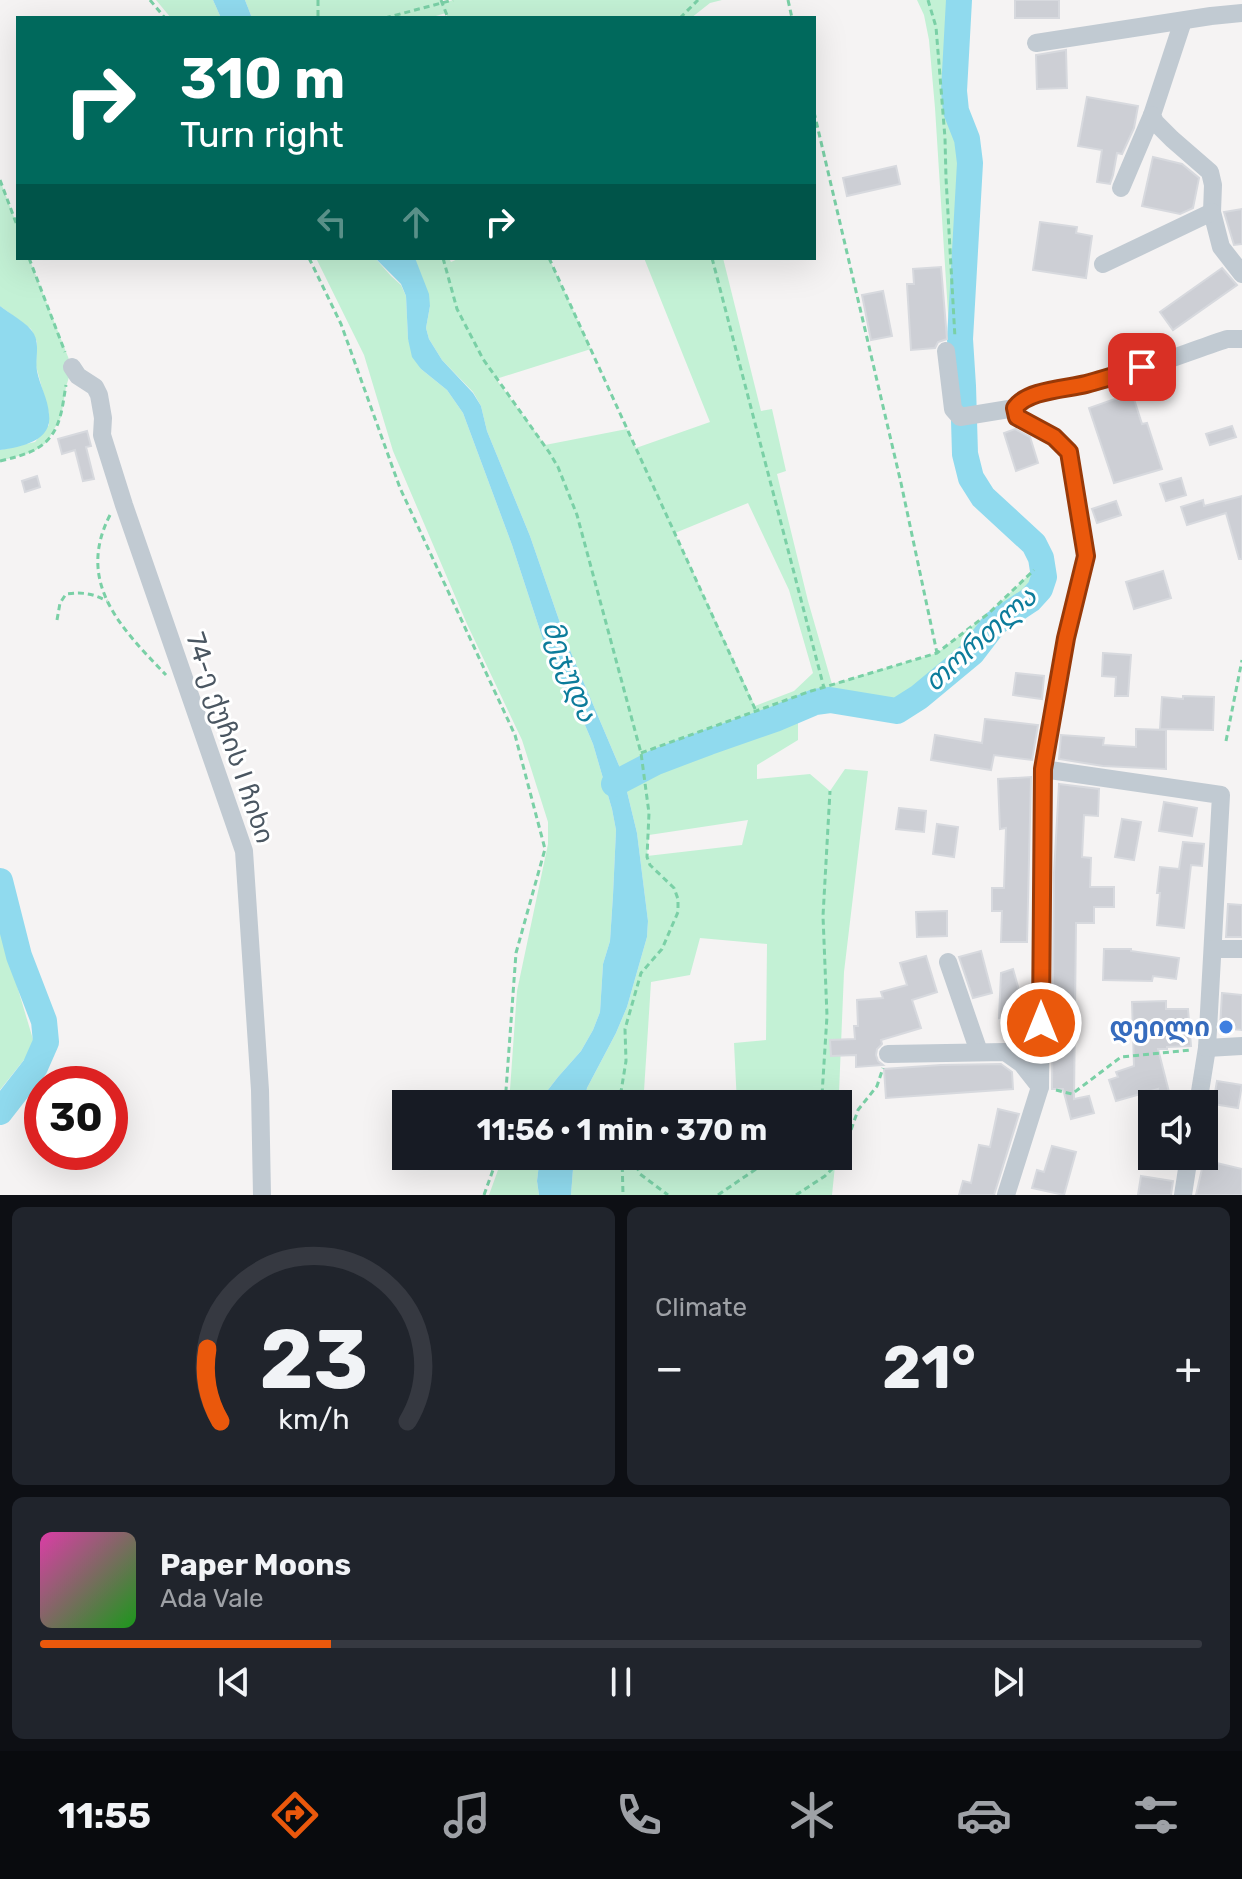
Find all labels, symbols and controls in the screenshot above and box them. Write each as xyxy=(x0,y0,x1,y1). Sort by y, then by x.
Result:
text: 310 m xyxy=(180,46,345,112)
icon: right xyxy=(48,48,152,152)
text: Turn right xyxy=(180,113,344,156)
icon: left xyxy=(310,200,354,244)
icon: ahead xyxy=(394,200,438,244)
icon: right xyxy=(478,200,522,244)
pin xyxy=(1108,333,1176,401)
icon: arrive xyxy=(1120,345,1164,389)
water label: თორთლა xyxy=(917,579,1044,698)
water label: მეჯუდა xyxy=(536,616,605,727)
street label: 74-ე ქუჩის I ჩიხი xyxy=(179,629,281,847)
position arrow xyxy=(999,981,1083,1065)
place label: დეილი xyxy=(1109,1012,1210,1044)
marker: დეილი xyxy=(1217,1018,1235,1036)
speed limit sign: 30 xyxy=(24,1066,128,1170)
map controls xyxy=(1138,1090,1218,1170)
button: sound xyxy=(1138,1090,1218,1170)
text: 11:56 · 1 min · 370 m xyxy=(477,1112,767,1148)
text: Climate xyxy=(655,1292,747,1323)
text: 23 xyxy=(259,1310,368,1409)
text: 21° xyxy=(882,1332,976,1403)
text: − xyxy=(655,1342,684,1394)
text: + xyxy=(1175,1342,1202,1394)
text: km/h xyxy=(278,1402,349,1436)
text: Paper Moons xyxy=(160,1547,351,1583)
text: Ada Vale xyxy=(160,1583,264,1614)
icon: previous xyxy=(212,1660,256,1704)
icon: pause xyxy=(599,1660,643,1704)
icon: next xyxy=(986,1660,1030,1704)
icon: directions xyxy=(267,1787,323,1843)
icon: music xyxy=(439,1787,495,1843)
icon: phone xyxy=(611,1787,667,1843)
icon: climate xyxy=(784,1787,840,1843)
icon: car xyxy=(956,1787,1012,1843)
icon: filters xyxy=(1128,1787,1184,1843)
text: 11:55 xyxy=(58,1794,151,1837)

